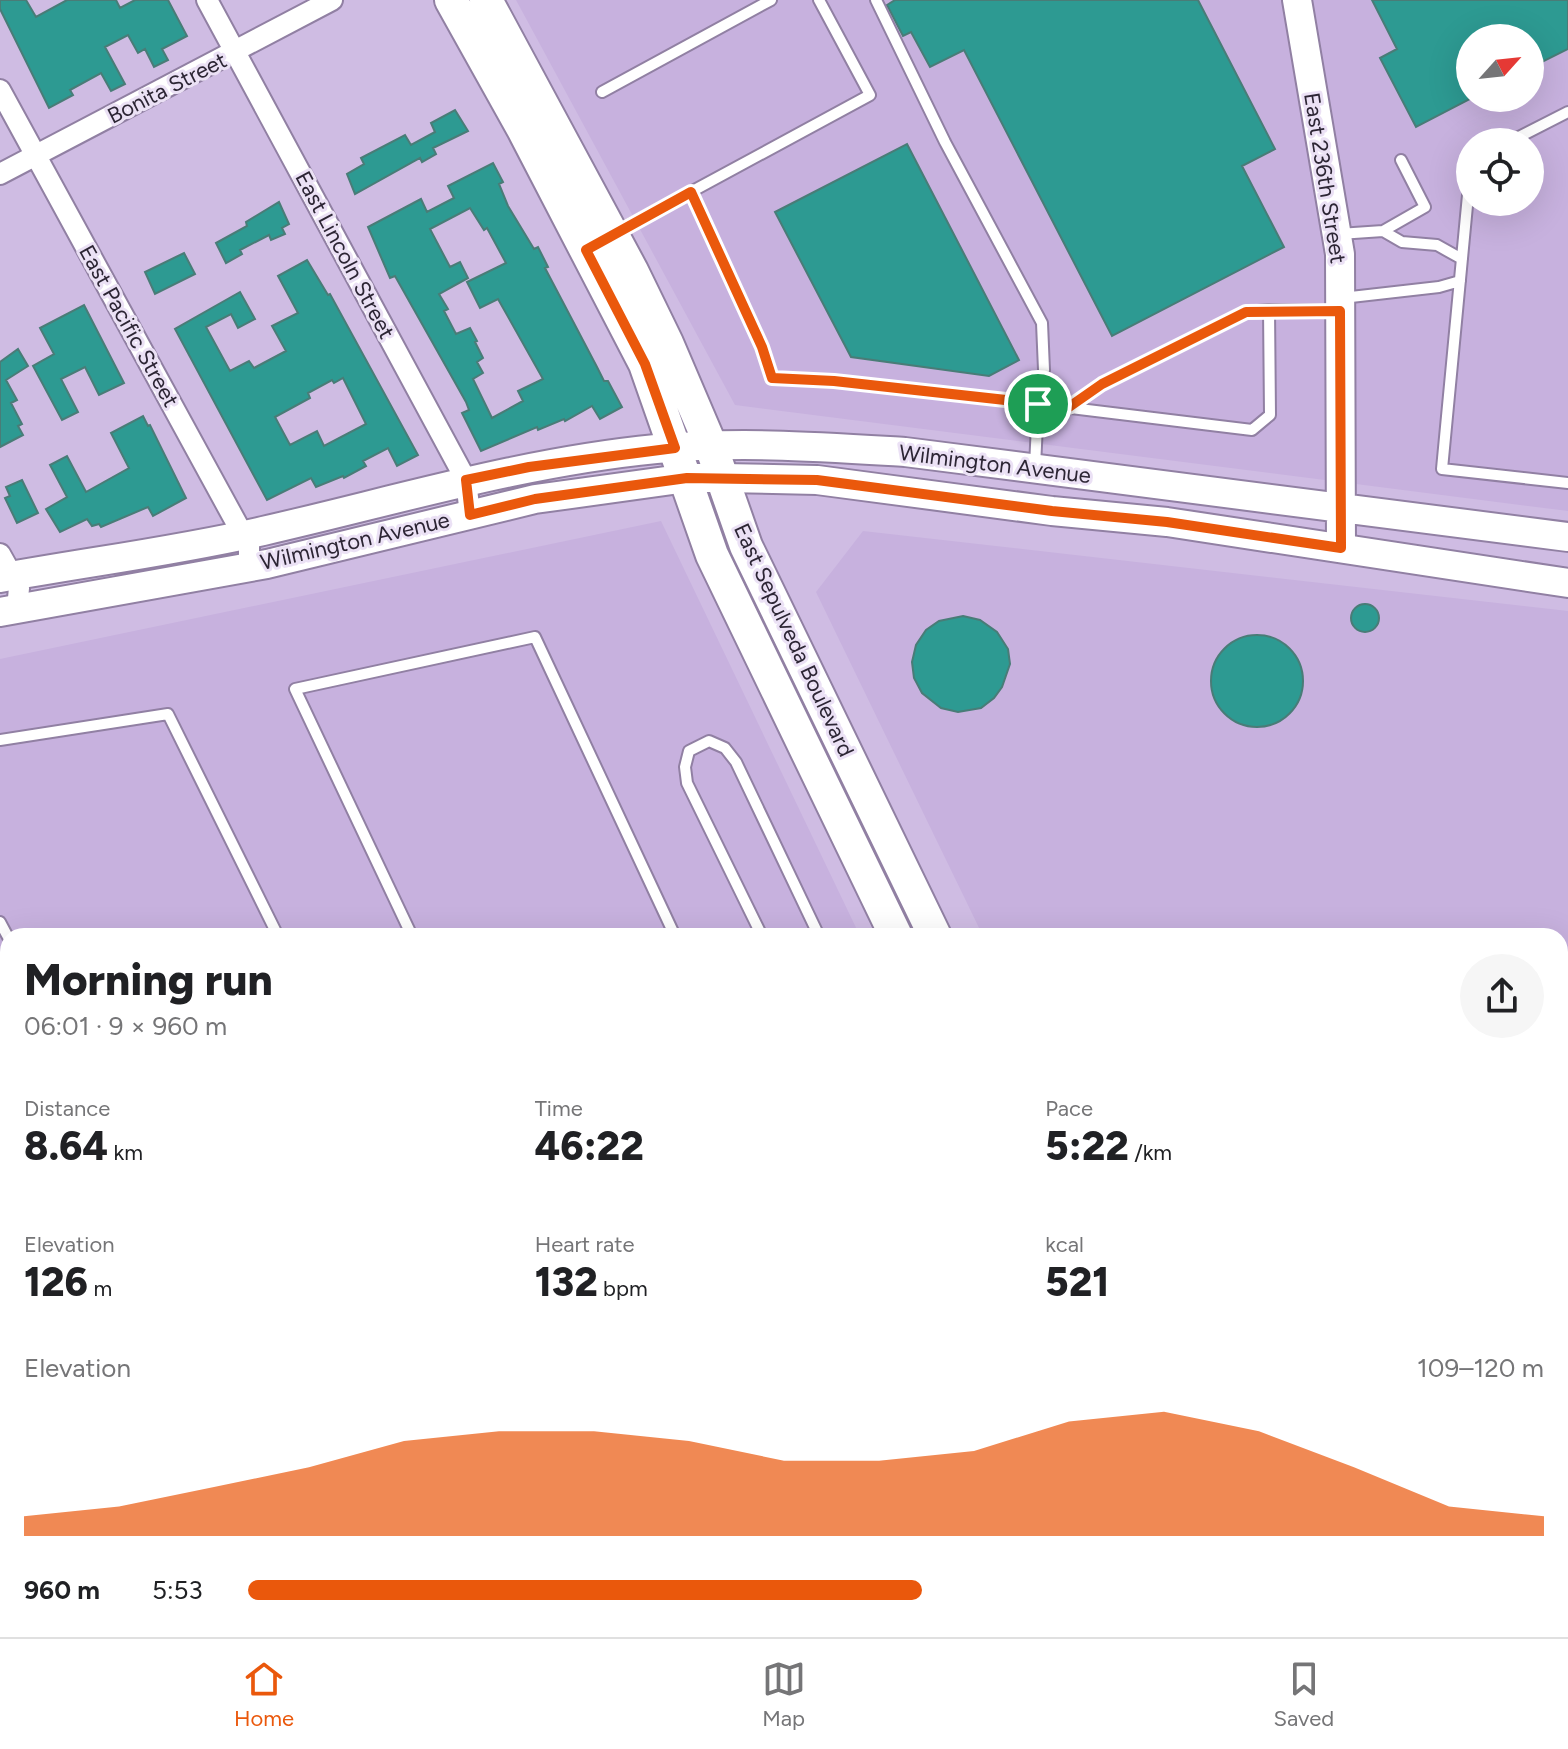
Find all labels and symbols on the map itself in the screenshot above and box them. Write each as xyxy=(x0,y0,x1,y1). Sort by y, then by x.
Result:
north arrow xyxy=(1456,24,1544,112)
street label: Bonita Street xyxy=(103,46,231,130)
street label: East 236th Street xyxy=(1298,91,1352,265)
street label: East Lincoln Street xyxy=(289,167,401,343)
street label: East Pacific Street xyxy=(73,240,185,412)
pin xyxy=(1004,370,1072,438)
street label: Wilmington Avenue xyxy=(897,439,1093,489)
street label: Wilmington Avenue xyxy=(258,506,452,576)
street label: East Sepulveda Boulevard xyxy=(728,519,860,761)

